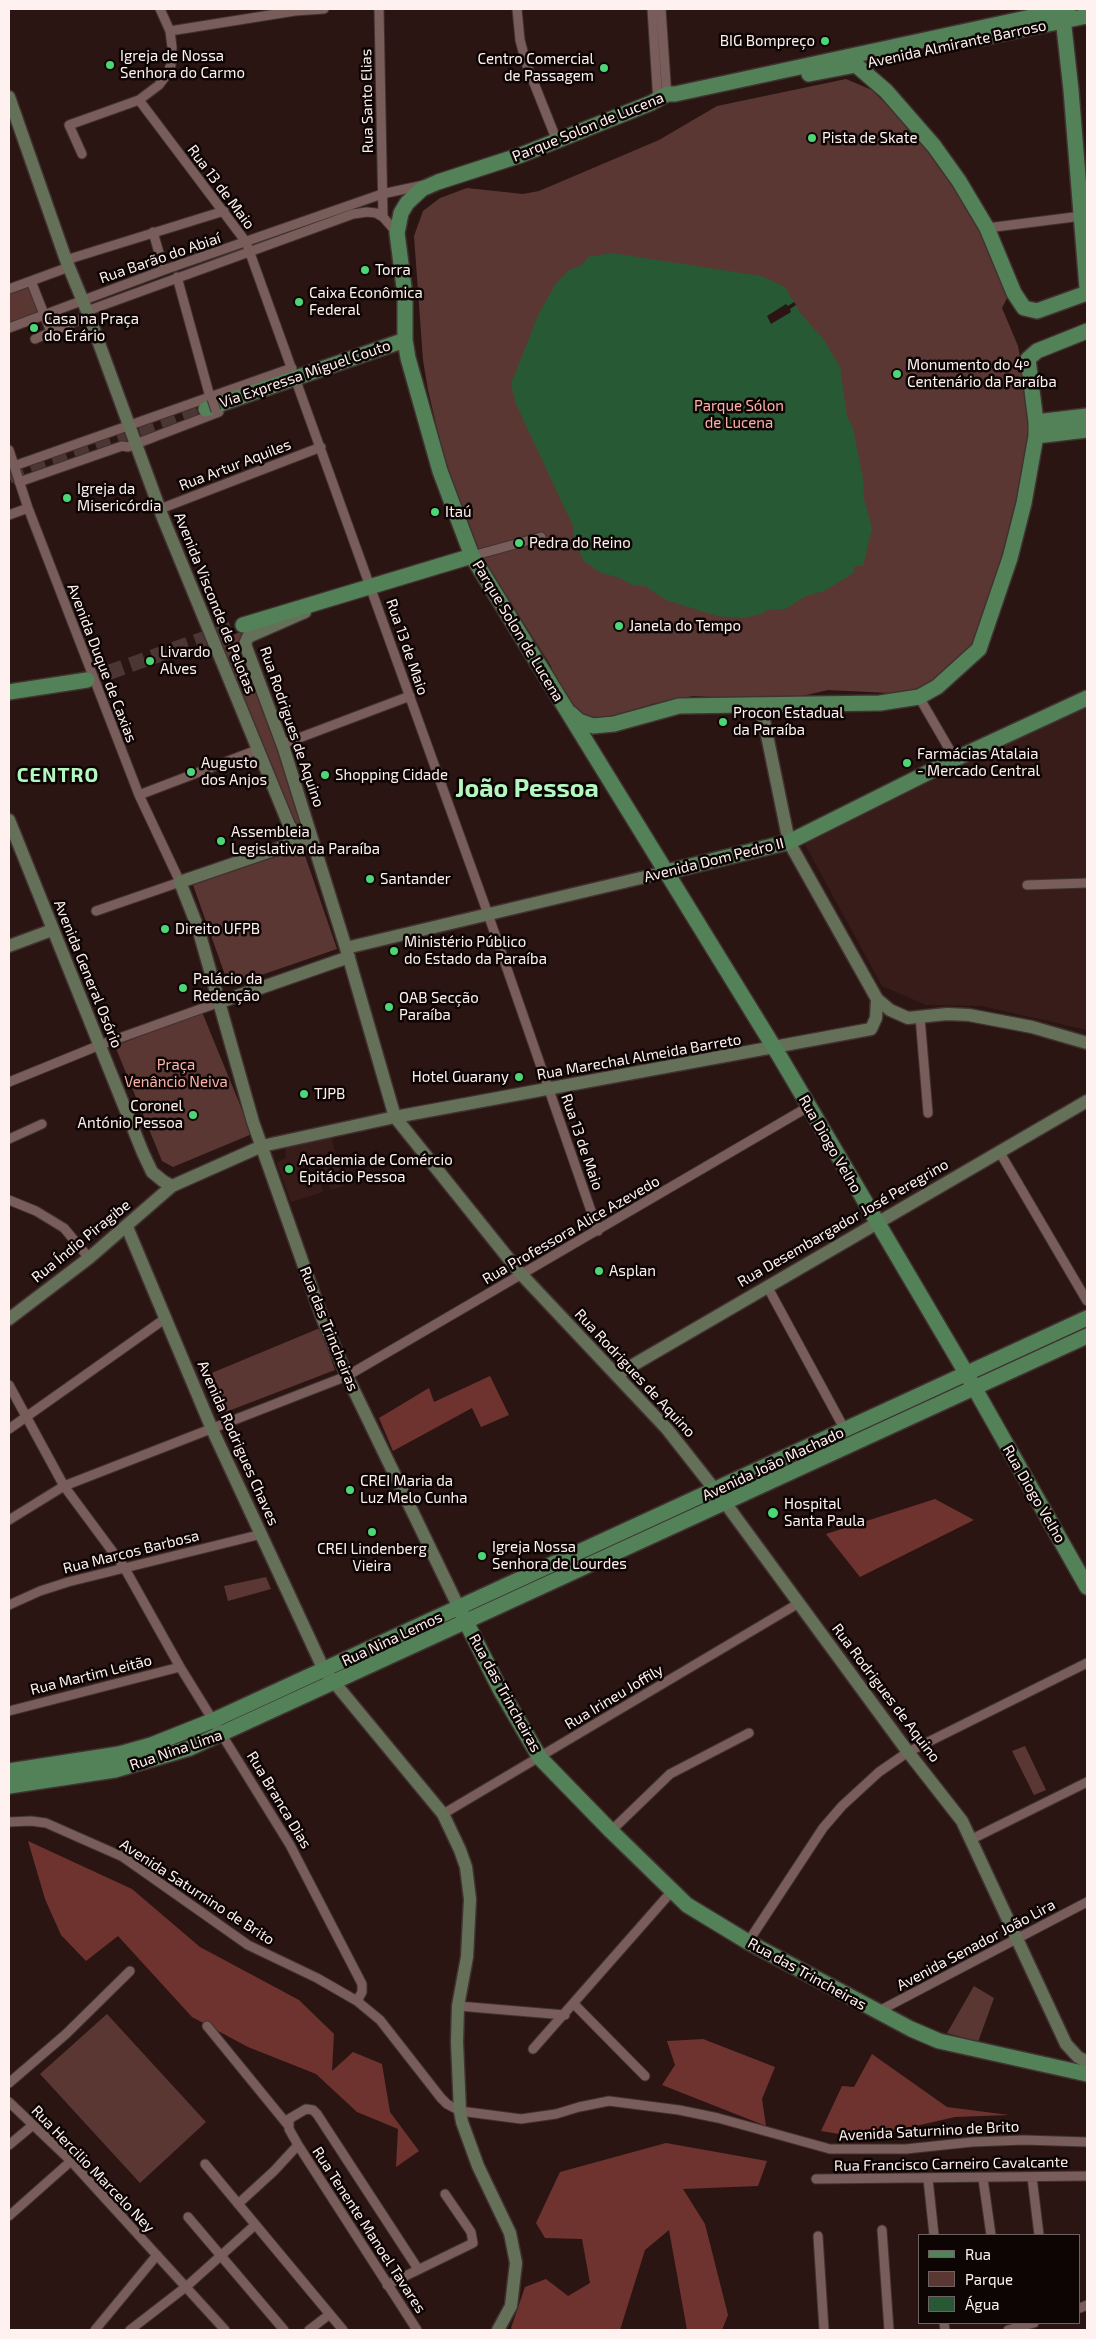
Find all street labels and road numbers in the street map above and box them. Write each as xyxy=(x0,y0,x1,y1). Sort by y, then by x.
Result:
street label: Avenida Almirante Barroso xyxy=(866,16,1048,72)
street label: Rua Santo Elias xyxy=(357,48,377,154)
street label: Parque Solon de Lucena xyxy=(510,88,666,166)
street label: Rua 13 de Maio xyxy=(184,141,258,233)
street label: Rua Barão do Abiaí xyxy=(97,229,223,287)
street label: Via Expressa Miguel Couto xyxy=(217,336,393,412)
street label: Rua Artur Aquiles xyxy=(176,435,294,495)
street label: Avenida Visconde de Pelotas xyxy=(170,510,260,696)
street label: Parque Solon de Lucena xyxy=(469,557,567,705)
street label: Avenida Duque de Caxias xyxy=(63,581,141,745)
street label: Rua 13 de Maio xyxy=(382,596,432,698)
street label: Rua Rodrigues de Aquino xyxy=(256,644,328,810)
street label: Avenida Dom Pedro II xyxy=(642,834,786,886)
street label: Avenida General Osório xyxy=(50,897,126,1051)
street label: Rua Marechal Almeida Barreto xyxy=(535,1030,743,1084)
street label: Rua 13 de Maio xyxy=(557,1091,607,1193)
street label: Rua Diogo Velho xyxy=(795,1092,865,1196)
street label: Rua Desembargador José Peregrino xyxy=(734,1155,952,1291)
street label: Rua Professora Alice Azevedo xyxy=(479,1172,663,1288)
street label: Rua Índio Piragibe xyxy=(28,1196,134,1286)
street label: Rua das Trincheiras xyxy=(296,1264,362,1394)
street label: Rua Rodrigues de Aquino xyxy=(571,1305,699,1441)
street label: Avenida Rodrigues Chaves xyxy=(193,1358,283,1528)
street label: Avenida João Machado xyxy=(699,1423,847,1505)
street label: Rua Diogo Velho xyxy=(999,1442,1069,1546)
street label: Rua Marcos Barbosa xyxy=(61,1526,201,1578)
street label: Rua Nina Lemos xyxy=(339,1608,445,1670)
street label: Rua Rodrigues de Aquino xyxy=(828,1620,944,1766)
street label: Rua das Trincheiras xyxy=(465,1631,545,1755)
street label: Rua Martim Leitão xyxy=(28,1651,154,1699)
street label: Rua Irineu Joffily xyxy=(562,1661,666,1733)
street label: Rua Nina Lima xyxy=(127,1726,225,1774)
street label: Rua Branca Dias xyxy=(243,1748,315,1852)
street label: Avenida Saturnino de Brito xyxy=(116,1835,278,1949)
street label: Avenida Senador João Lira xyxy=(894,1896,1058,1994)
street label: Rua das Trincheiras xyxy=(745,1934,869,2014)
street label: Rua Hercilio Marcelo Ney xyxy=(28,2102,158,2236)
street label: Avenida Saturnino de Brito xyxy=(838,2117,1020,2145)
street label: Rua Tenente Manoel Tavares xyxy=(308,2143,430,2317)
street label: Rua Francisco Carneiro Cavalcante xyxy=(834,2153,1068,2175)

